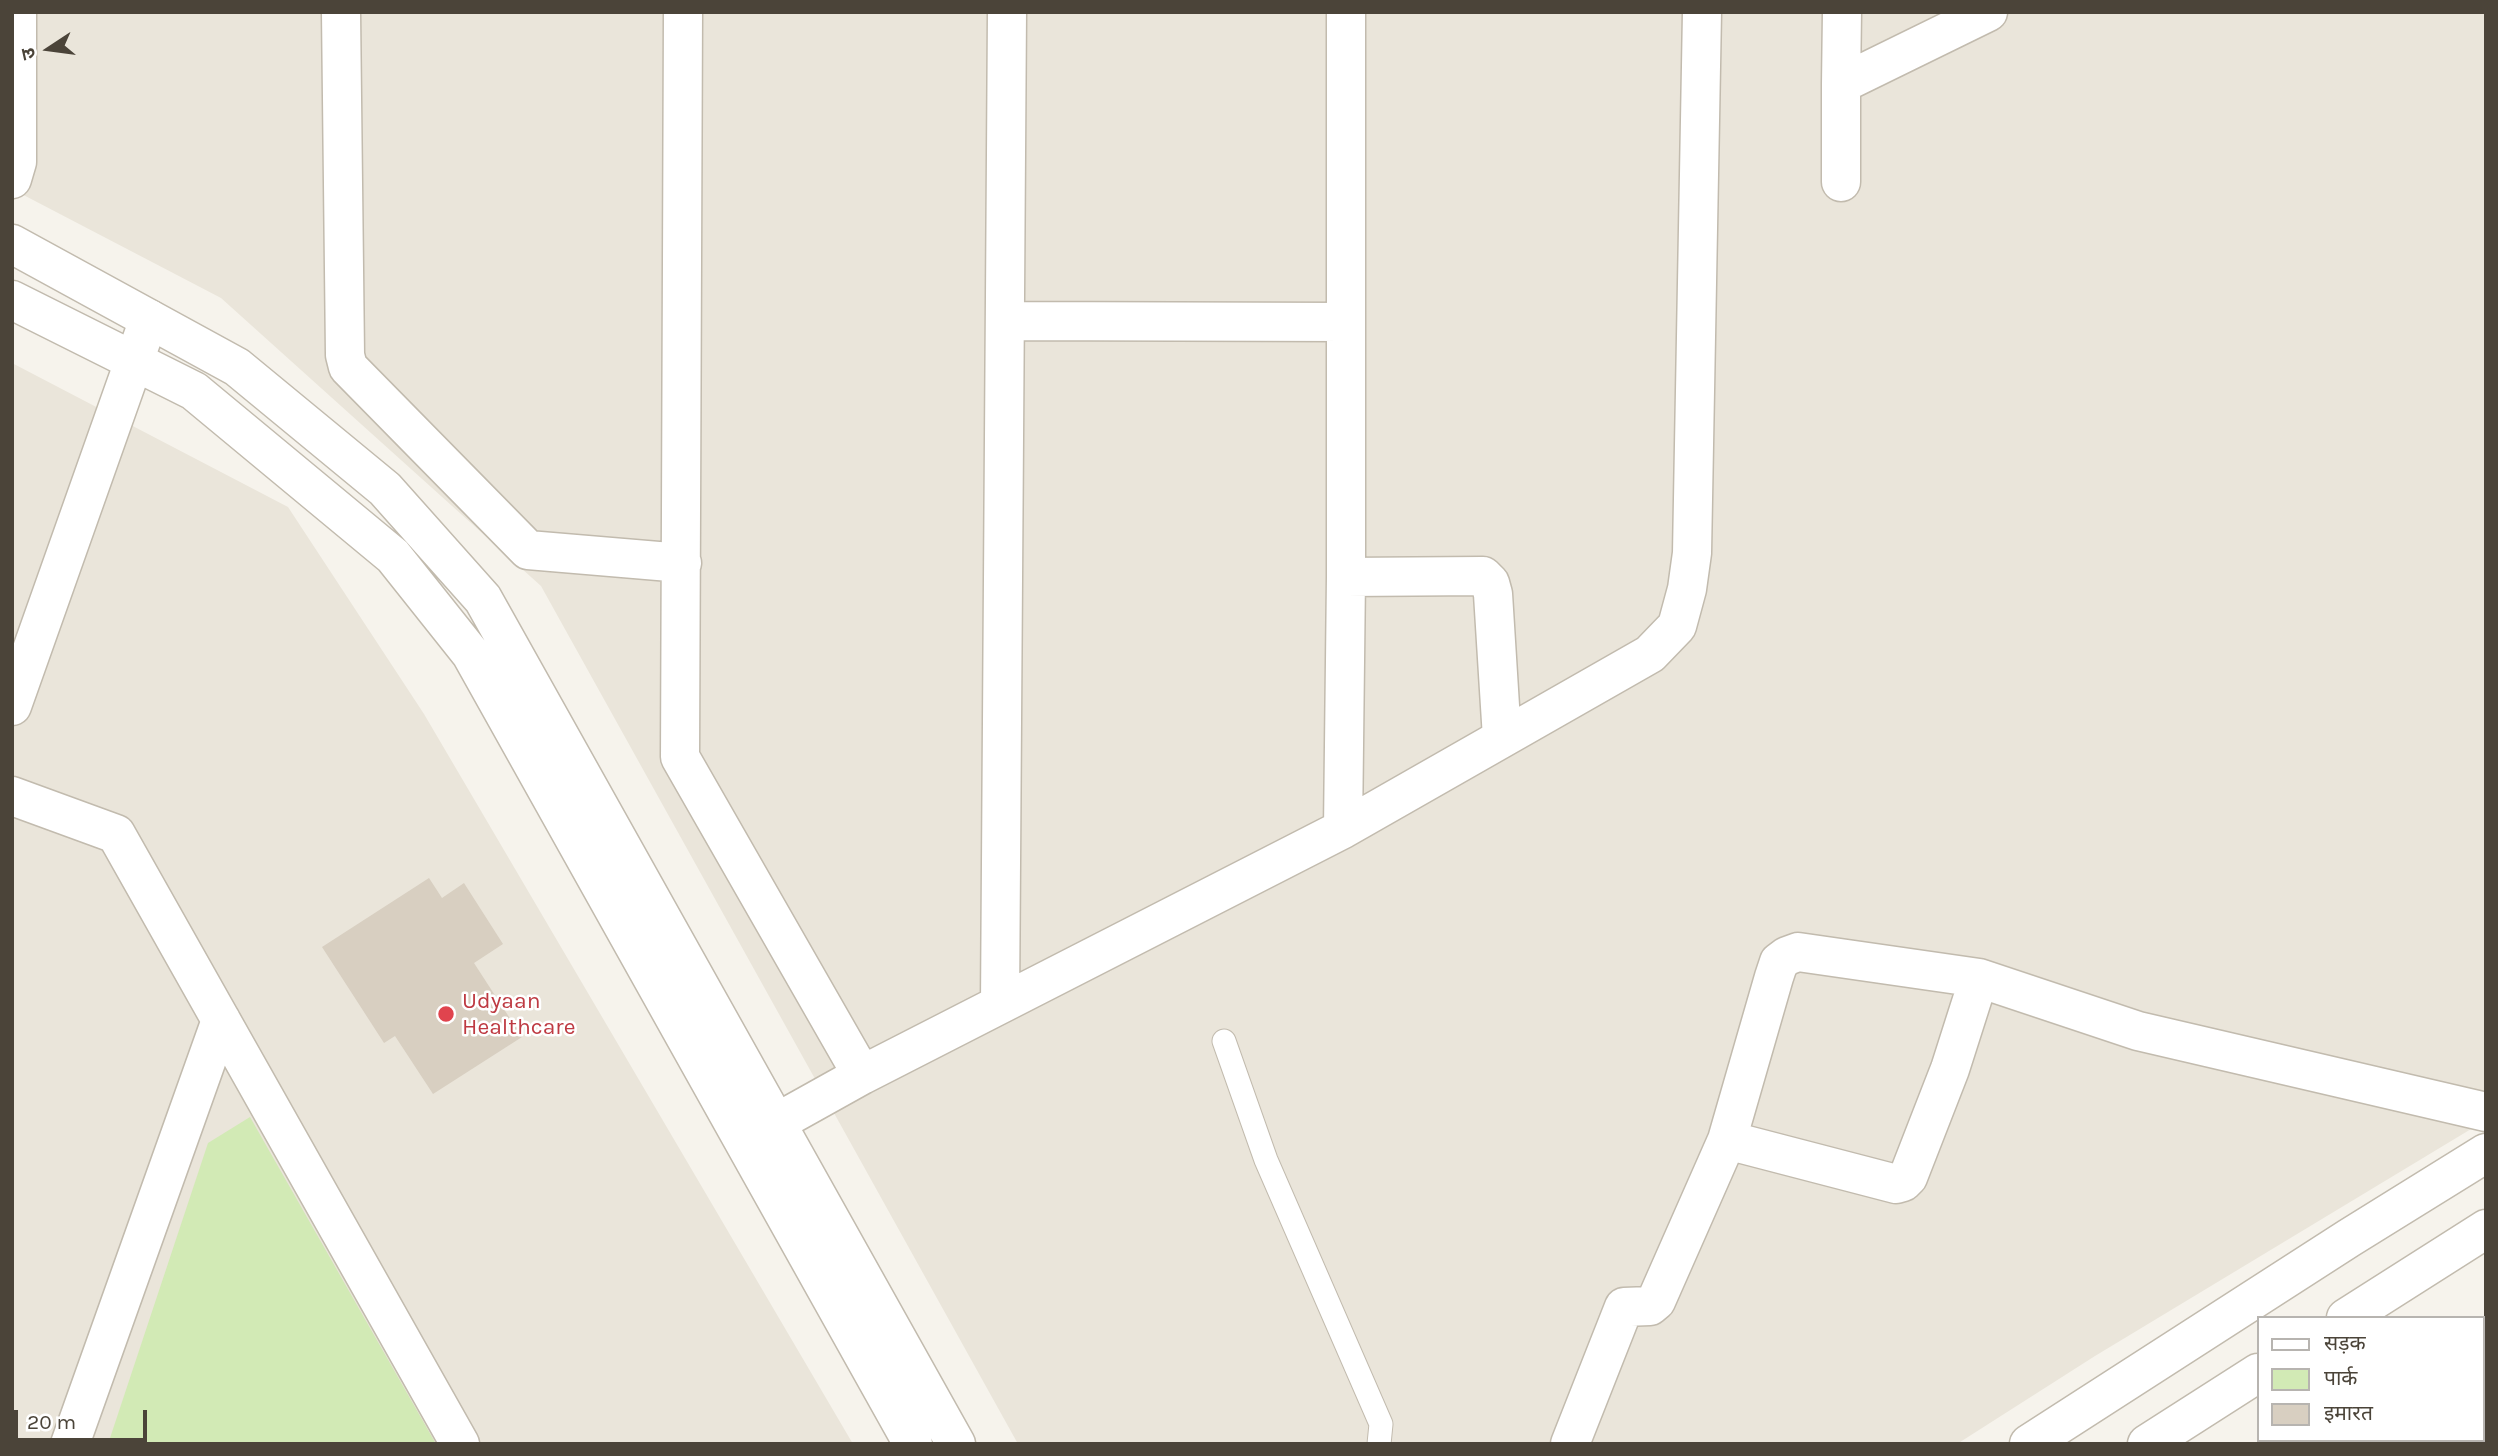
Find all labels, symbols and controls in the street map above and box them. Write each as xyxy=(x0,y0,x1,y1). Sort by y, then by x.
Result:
north arrow xyxy=(14,14,84,84)
text: उ xyxy=(17,46,41,62)
place label: Udyaan Healthcare xyxy=(462,987,575,1041)
marker: Udyaan Healthcare xyxy=(436,1004,456,1024)
legend xyxy=(2256,1316,2484,1442)
text: सड़क xyxy=(2324,1331,2366,1355)
text: पार्क xyxy=(2324,1366,2358,1390)
scale bar xyxy=(18,1396,150,1440)
text: इमारत xyxy=(2324,1401,2373,1425)
text: 20 m xyxy=(27,1410,76,1434)

